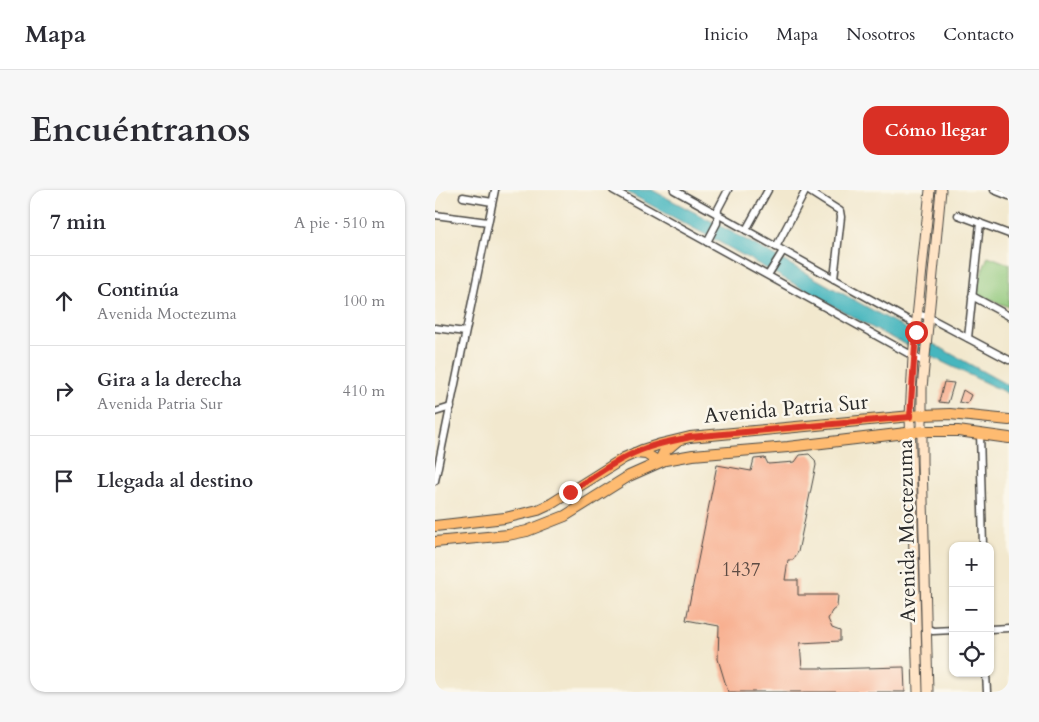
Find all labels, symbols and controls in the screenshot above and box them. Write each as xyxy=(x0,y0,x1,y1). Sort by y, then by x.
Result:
text: Mapa xyxy=(25,18,86,51)
text: Inicio xyxy=(704,22,748,47)
text: Mapa xyxy=(776,22,818,47)
text: Nosotros xyxy=(846,22,915,47)
text: Contacto xyxy=(943,22,1014,47)
text: Encuéntranos xyxy=(30,106,251,154)
button: Cómo llegar xyxy=(863,106,1009,155)
text: 7 min xyxy=(50,208,106,237)
text: A pie · 510 m xyxy=(294,212,385,234)
text: Continúa xyxy=(97,277,179,303)
icon: ahead xyxy=(50,287,78,315)
text: 100 m xyxy=(343,290,385,312)
text: Avenida Moctezuma xyxy=(97,303,237,325)
route start xyxy=(905,321,928,344)
text: Gira a la derecha xyxy=(97,367,242,393)
icon: right xyxy=(50,377,78,405)
text: 410 m xyxy=(343,380,385,402)
street label: Avenida Patria Sur xyxy=(703,387,870,431)
text: Avenida Patria Sur xyxy=(97,393,223,415)
street label: Avenida Moctezuma xyxy=(891,439,923,623)
icon: arrive xyxy=(50,467,78,495)
text: Llegada al destino xyxy=(97,468,253,494)
route end xyxy=(559,481,582,504)
map controls xyxy=(949,542,994,677)
button: + xyxy=(949,542,994,587)
house number: 1437 xyxy=(722,557,761,583)
button: − xyxy=(949,587,994,632)
button: locate xyxy=(949,632,994,677)

